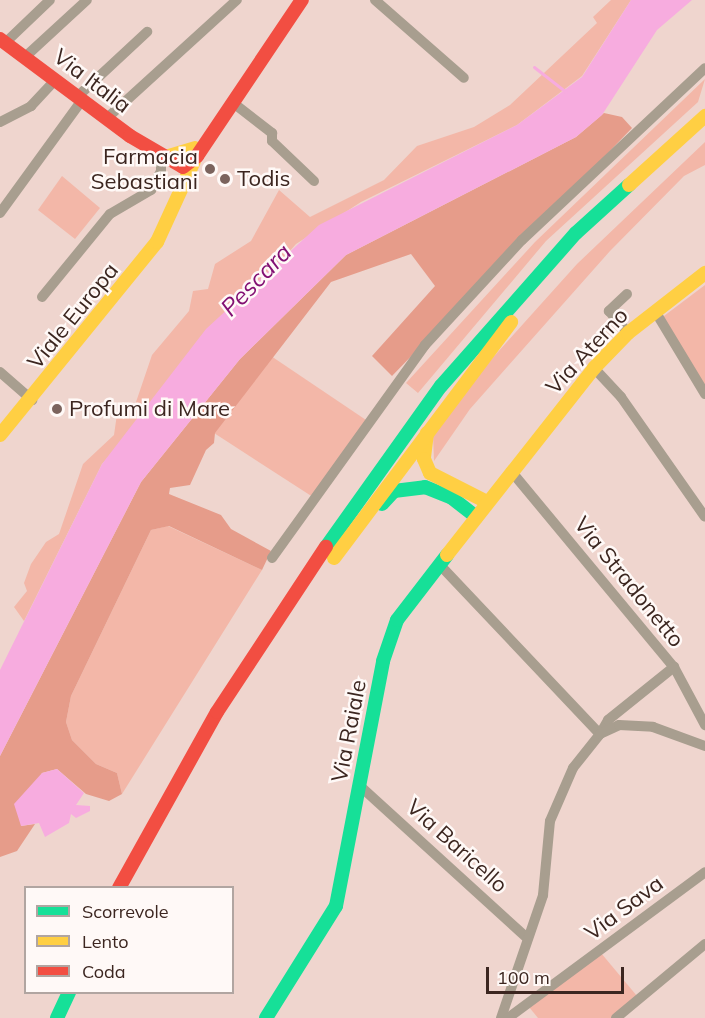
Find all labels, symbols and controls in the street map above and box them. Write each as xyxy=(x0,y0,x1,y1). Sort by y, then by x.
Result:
street label: Via Italia xyxy=(48,43,136,119)
place label: Farmacia Sebastiani xyxy=(91,143,198,194)
marker: Farmacia Sebastiani xyxy=(203,162,217,176)
place label: Todis xyxy=(237,166,291,192)
marker: Todis xyxy=(218,172,232,186)
water label: Pescara xyxy=(215,238,297,322)
street label: Viale Europa xyxy=(22,257,124,375)
street label: Via Aterno xyxy=(540,302,634,400)
place label: Profumi di Mare xyxy=(69,396,230,422)
marker: Profumi di Mare xyxy=(50,402,64,416)
street label: Via Stradonetto xyxy=(568,511,690,653)
street label: Via Raiale xyxy=(326,678,372,784)
street label: Via Baricello xyxy=(401,794,513,898)
street label: Via Sava xyxy=(580,870,668,946)
legend xyxy=(24,886,234,994)
text: Scorrevole xyxy=(82,900,169,923)
text: Lento xyxy=(82,930,129,953)
scale bar xyxy=(489,955,627,993)
text: Coda xyxy=(82,960,126,983)
text: 100 m xyxy=(497,966,550,989)

